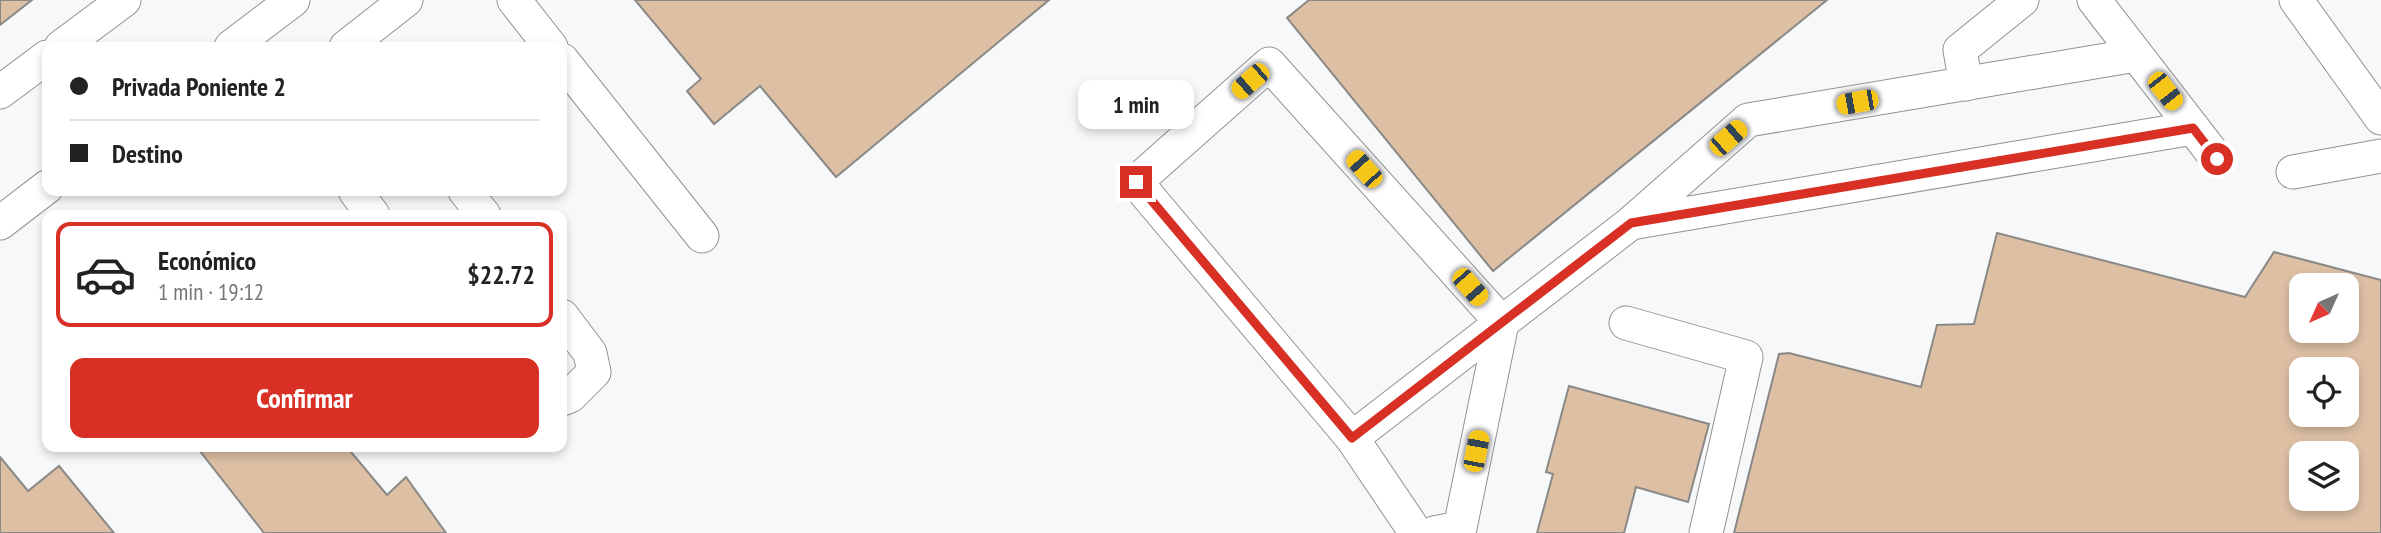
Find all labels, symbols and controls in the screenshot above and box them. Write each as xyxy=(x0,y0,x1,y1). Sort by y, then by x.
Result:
car xyxy=(1228,59,1273,103)
car xyxy=(2144,68,2187,114)
text: Privada Poniente 2 xyxy=(112,70,286,103)
callout: 1 min xyxy=(1078,80,1194,130)
car xyxy=(1835,88,1880,116)
text: 1 min xyxy=(1113,90,1159,119)
car xyxy=(1706,116,1751,160)
text: Destino xyxy=(112,137,183,170)
route start xyxy=(2201,143,2233,175)
car xyxy=(1343,146,1386,192)
route end xyxy=(1120,166,1152,198)
icon: car xyxy=(74,243,137,306)
text: Económico xyxy=(158,244,256,277)
text: $22.72 xyxy=(467,258,535,291)
car xyxy=(1449,264,1492,310)
north arrow xyxy=(2289,273,2359,343)
map controls xyxy=(2289,273,2359,511)
text: 1 min · 19:12 xyxy=(158,277,264,306)
button: locate xyxy=(2289,357,2359,427)
button: Confirmar xyxy=(70,358,539,438)
car xyxy=(1462,428,1491,474)
button: layers xyxy=(2289,441,2359,511)

